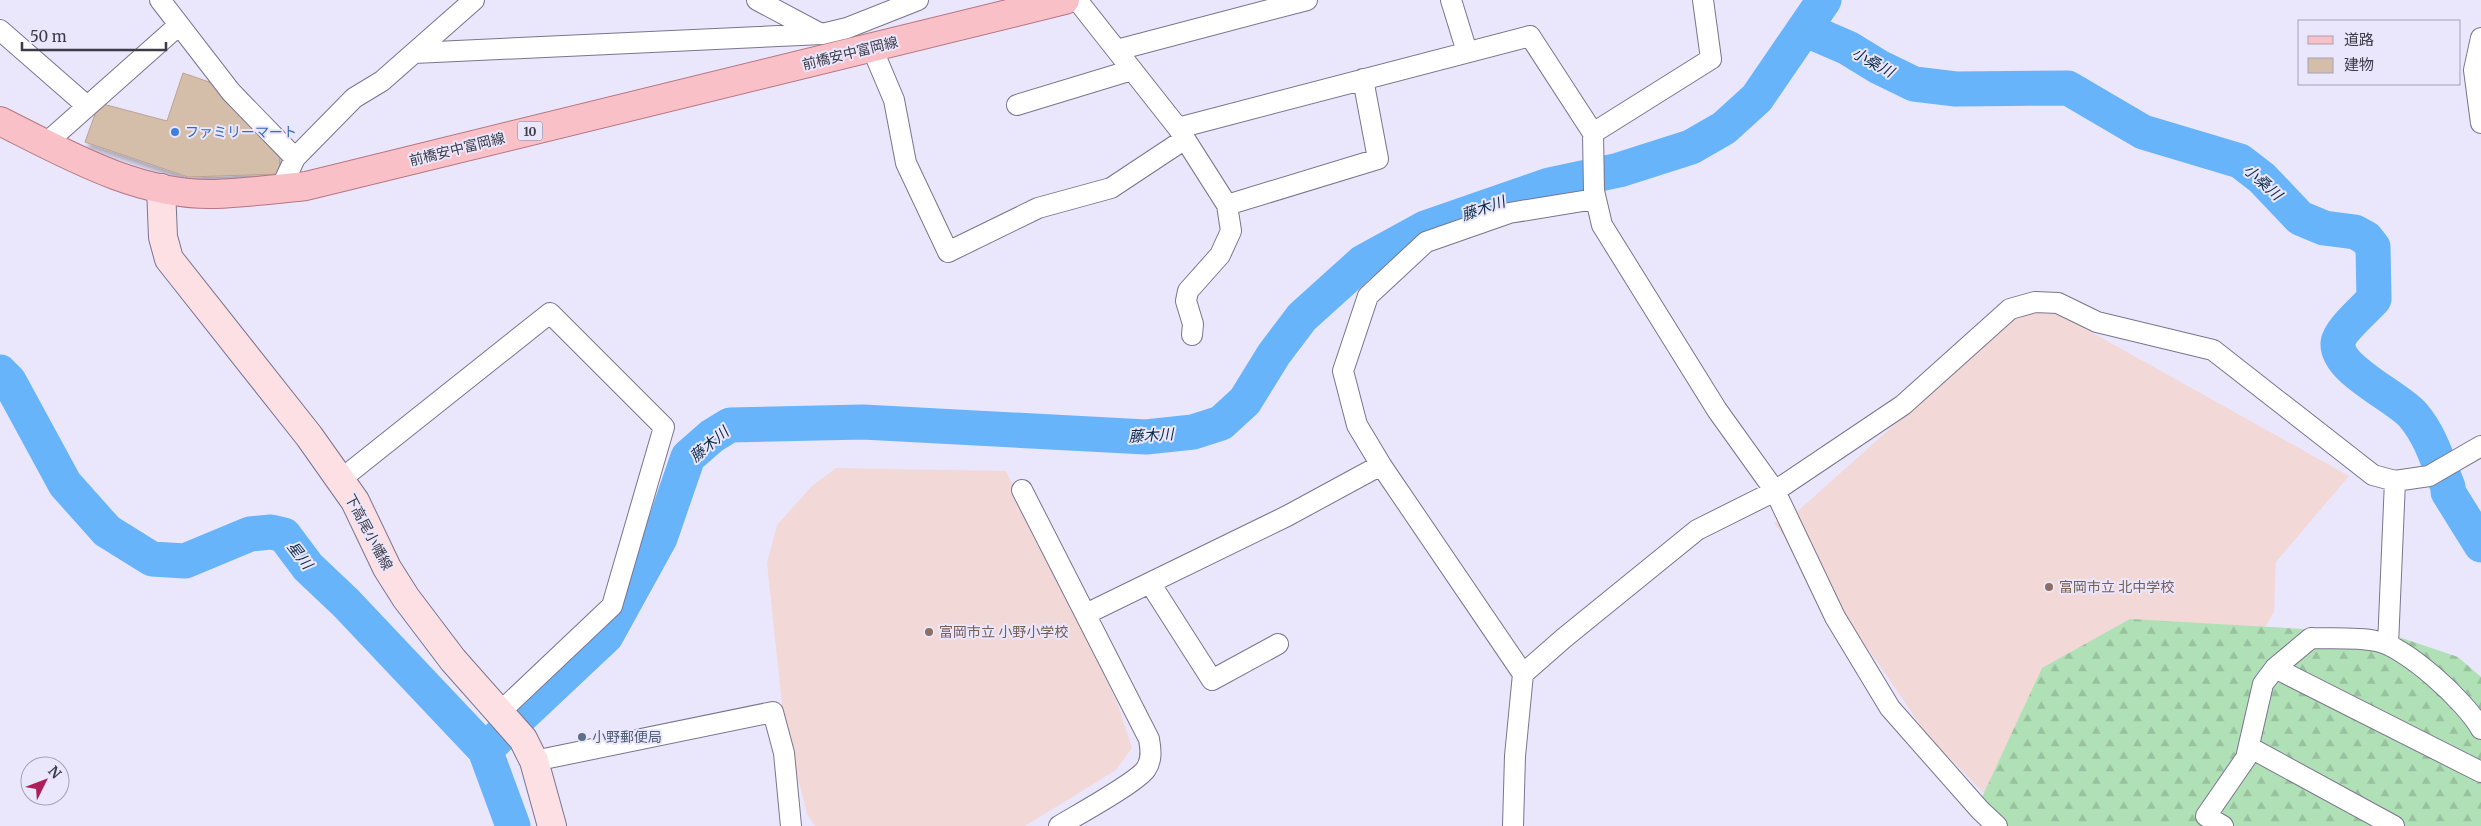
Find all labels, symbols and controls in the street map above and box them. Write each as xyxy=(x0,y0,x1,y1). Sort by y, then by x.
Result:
scale bar xyxy=(22,20,166,52)
legend xyxy=(2298,20,2461,85)
text: 50 m xyxy=(30,27,67,46)
text: 道路 xyxy=(2344,30,2374,49)
street label: 前橋安中富岡線 xyxy=(800,32,900,74)
water label: 小桑川 xyxy=(1849,43,1899,82)
text: 建物 xyxy=(2344,55,2374,74)
road number: 10 xyxy=(518,122,542,140)
place label: ファミリーマート xyxy=(185,123,297,141)
marker: ファミリーマート xyxy=(169,126,181,138)
street label: 前橋安中富岡線 xyxy=(407,128,507,170)
water label: 小桑川 xyxy=(2240,160,2288,205)
water label: 藤木川 xyxy=(1459,191,1509,224)
water label: 藤木川 xyxy=(686,421,734,466)
water label: 藤木川 xyxy=(1128,424,1176,446)
street label: 下高尾小幡線 xyxy=(341,491,397,573)
water label: 星川 xyxy=(283,537,318,574)
place label: 富岡市立 北中学校 xyxy=(2059,578,2174,596)
marker: 富岡市立 北中学校 xyxy=(2043,581,2055,593)
place label: 富岡市立 小野小学校 xyxy=(939,623,1068,641)
marker: 富岡市立 小野小学校 xyxy=(923,626,935,638)
place label: 小野郵便局 xyxy=(592,728,662,746)
marker: 小野郵便局 xyxy=(576,731,588,743)
north arrow xyxy=(20,756,70,806)
text: N xyxy=(44,762,65,782)

